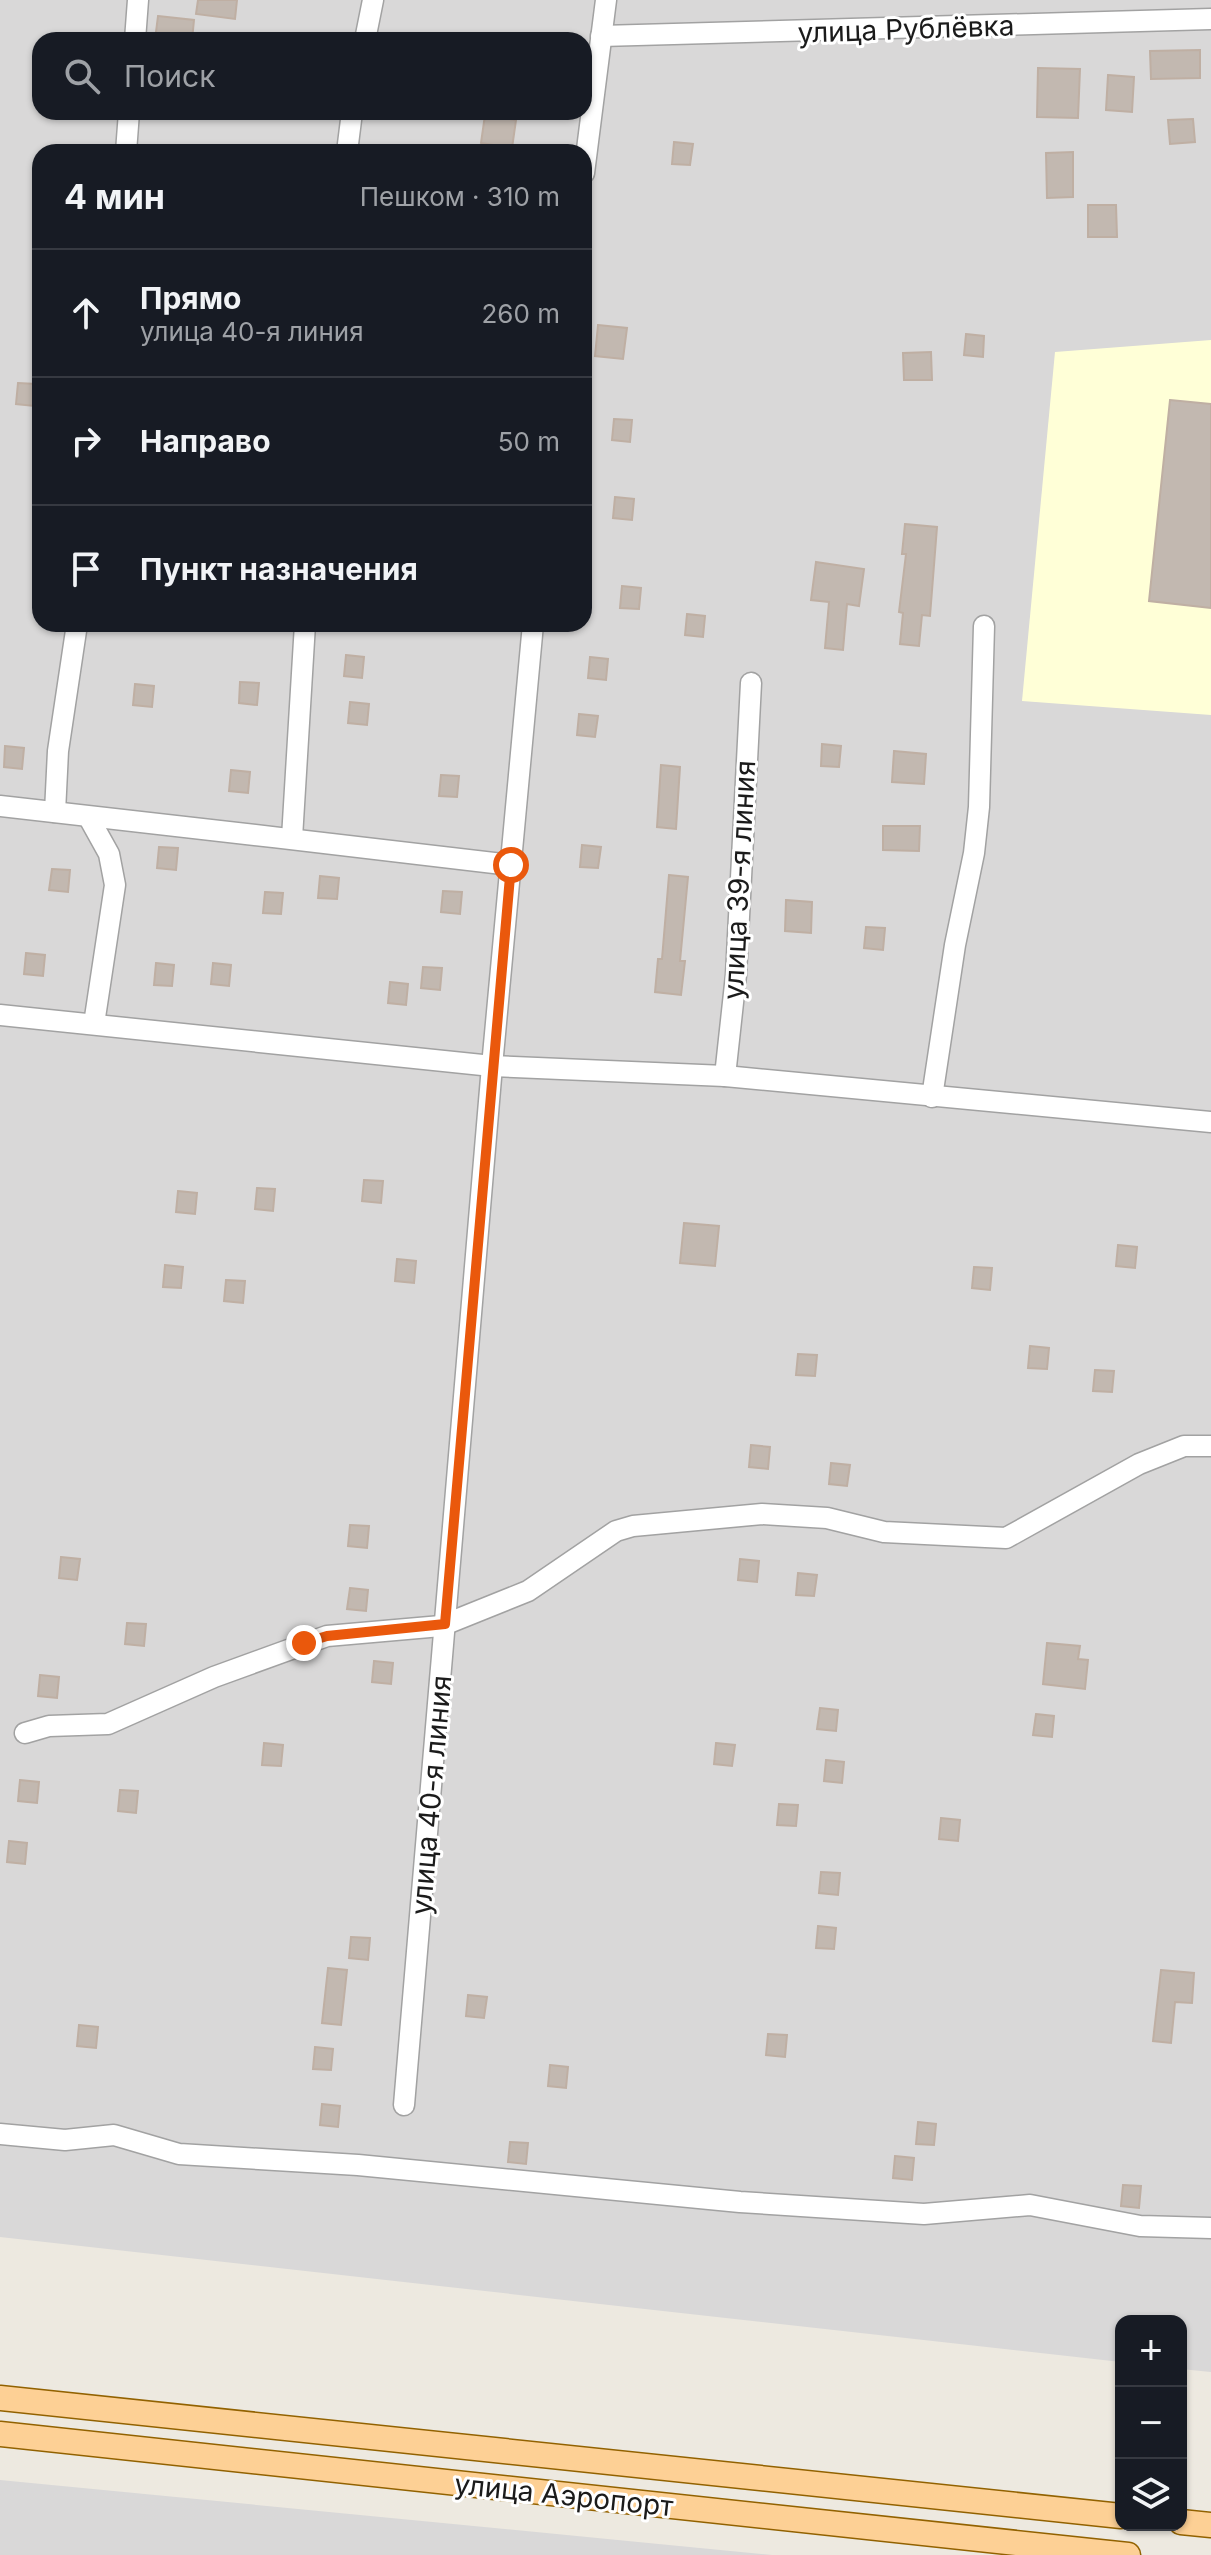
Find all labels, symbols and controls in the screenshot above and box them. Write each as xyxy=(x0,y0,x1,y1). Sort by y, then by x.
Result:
street label: улица Рублёвка xyxy=(797,8,1015,50)
search box xyxy=(32,32,592,120)
icon: search xyxy=(60,54,104,98)
text: Поиск xyxy=(124,58,215,94)
text: 4 мин xyxy=(64,176,165,217)
text: Пешком · 310 m xyxy=(360,181,560,212)
text: Прямо xyxy=(140,280,241,316)
icon: ahead xyxy=(64,291,108,335)
text: 260 m xyxy=(482,298,560,329)
text: улица 40-я линия xyxy=(140,316,364,347)
icon: right xyxy=(64,419,108,463)
text: Направо xyxy=(140,423,271,459)
text: 50 m xyxy=(498,426,560,457)
icon: arrive xyxy=(64,547,108,591)
text: Пункт назначения xyxy=(140,551,418,587)
street label: улица 39-я линия xyxy=(716,759,762,1001)
route start xyxy=(493,847,529,883)
route end xyxy=(286,1625,322,1661)
street label: улица 40-я линия xyxy=(404,1674,458,1916)
map controls xyxy=(1115,2315,1187,2531)
button: + xyxy=(1115,2315,1187,2387)
button: − xyxy=(1115,2387,1187,2459)
button: layers xyxy=(1115,2459,1187,2531)
street label: улица Аэропорт xyxy=(453,2467,675,2523)

